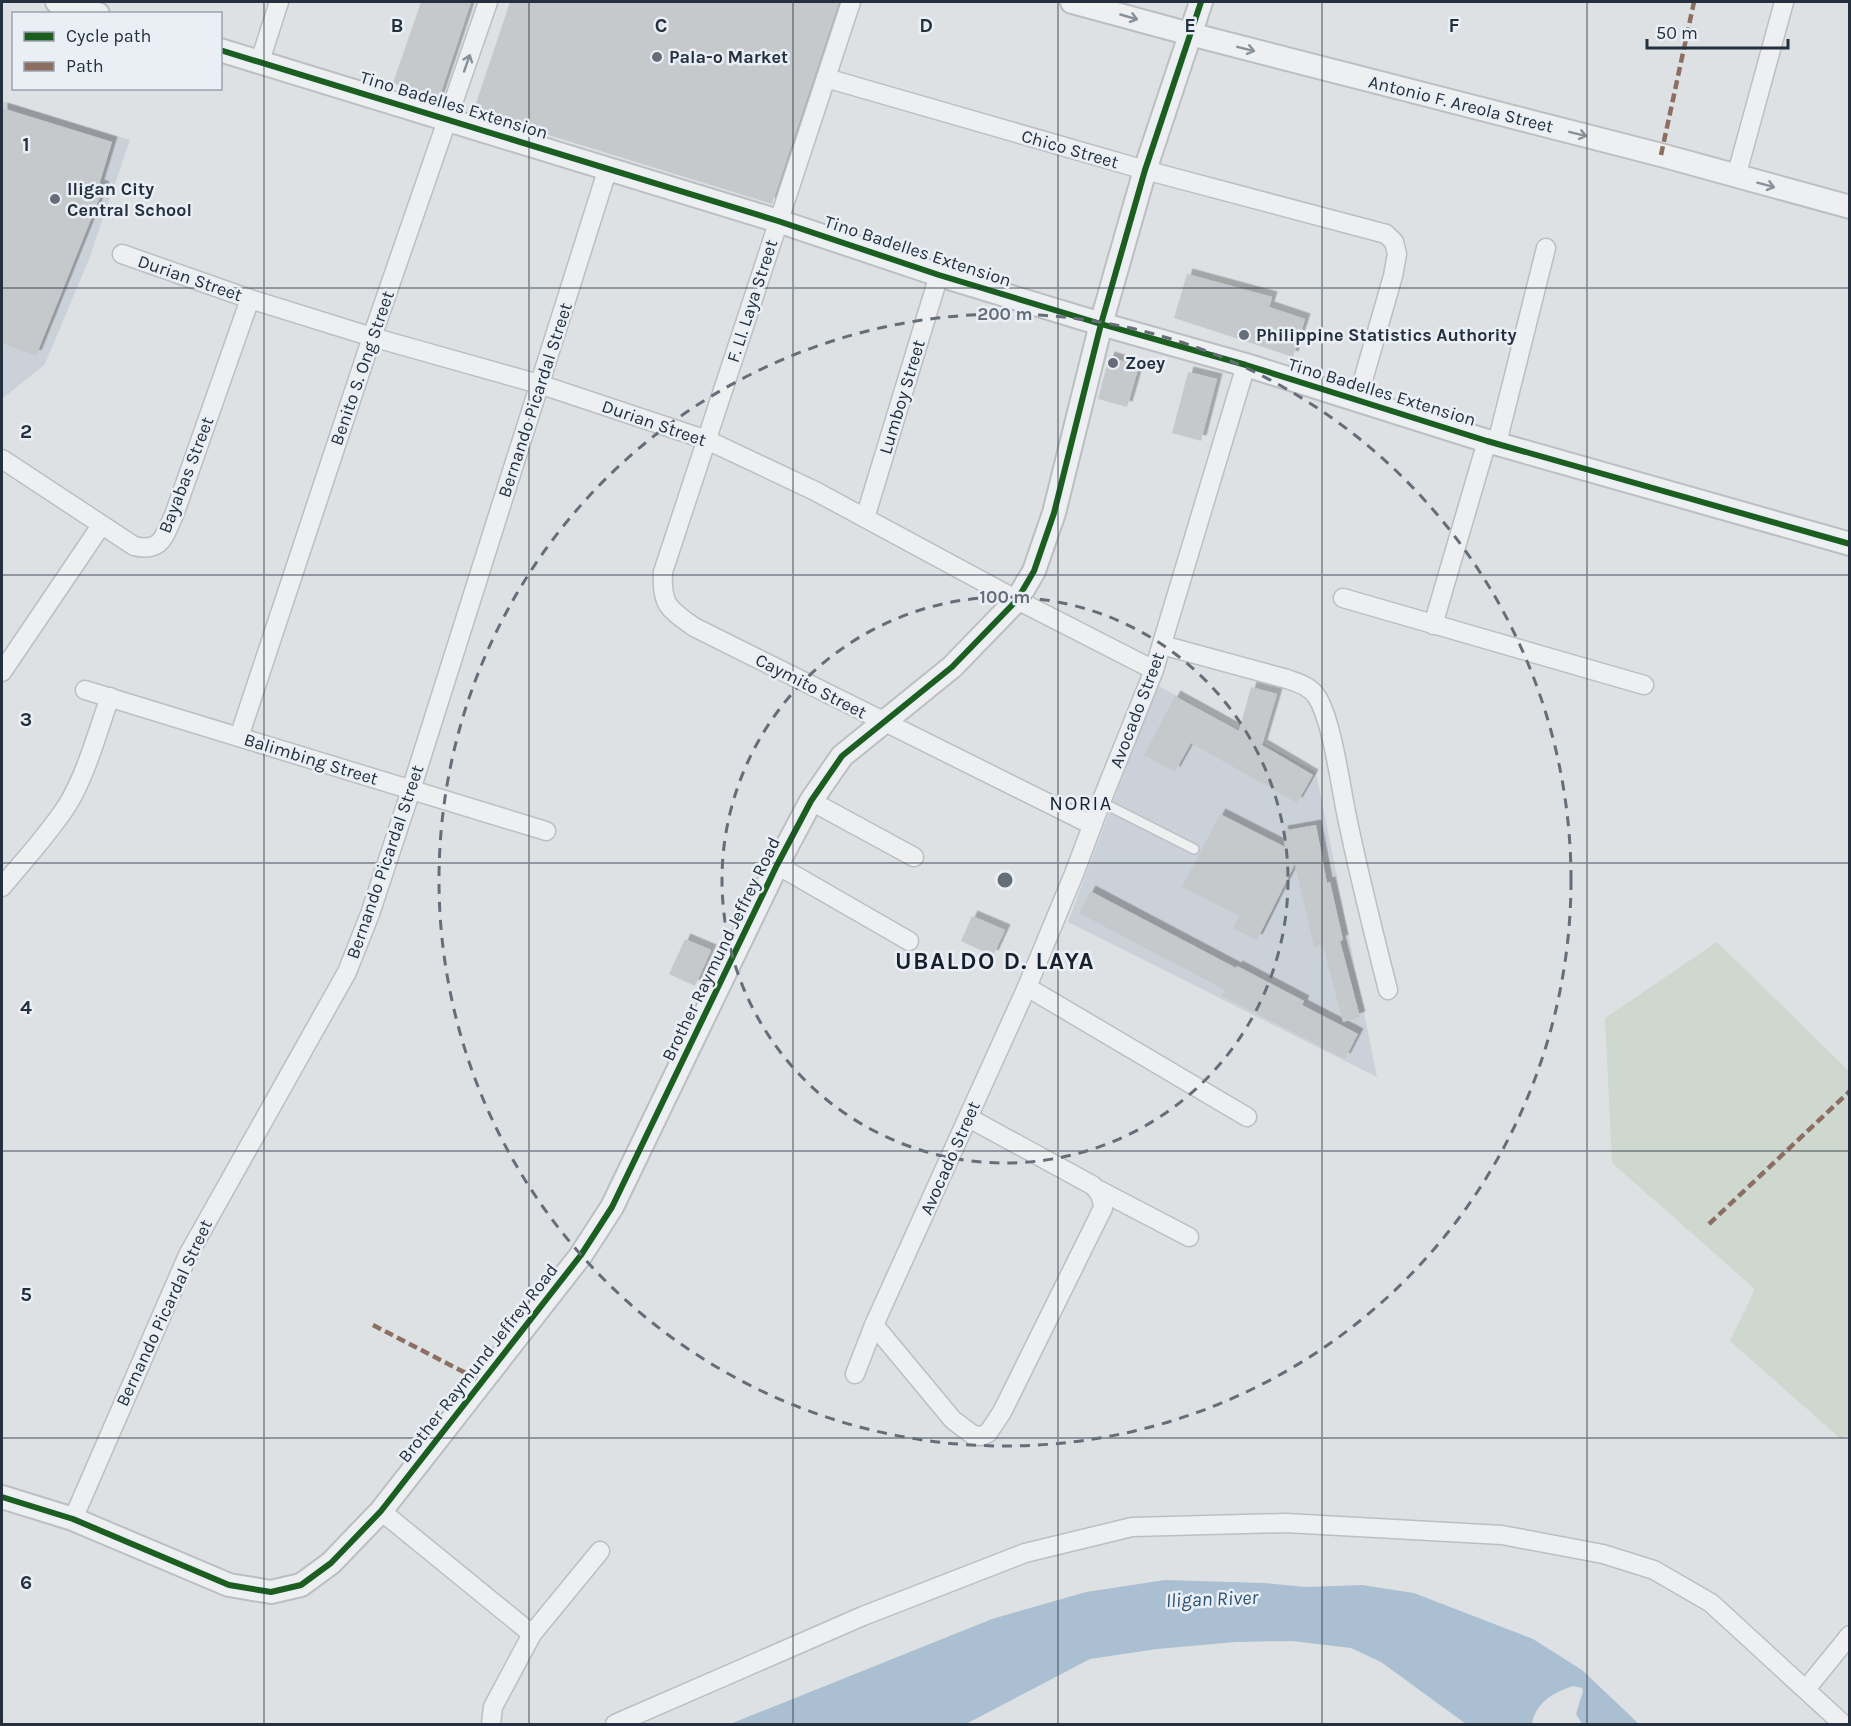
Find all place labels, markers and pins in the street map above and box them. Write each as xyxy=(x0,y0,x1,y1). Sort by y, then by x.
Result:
place label: Pala-o Market xyxy=(669,46,788,68)
marker: Pala-o Market xyxy=(650,50,664,64)
place label: Iligan City Central School xyxy=(67,178,192,221)
marker: Iligan City Central School xyxy=(48,192,62,206)
place label: Philippine Statistics Authority xyxy=(1256,324,1517,346)
marker: Philippine Statistics Authority xyxy=(1237,328,1251,342)
place label: Zoey xyxy=(1125,352,1165,374)
marker: Zoey xyxy=(1106,356,1120,370)
centre of rings xyxy=(995,870,1015,890)

